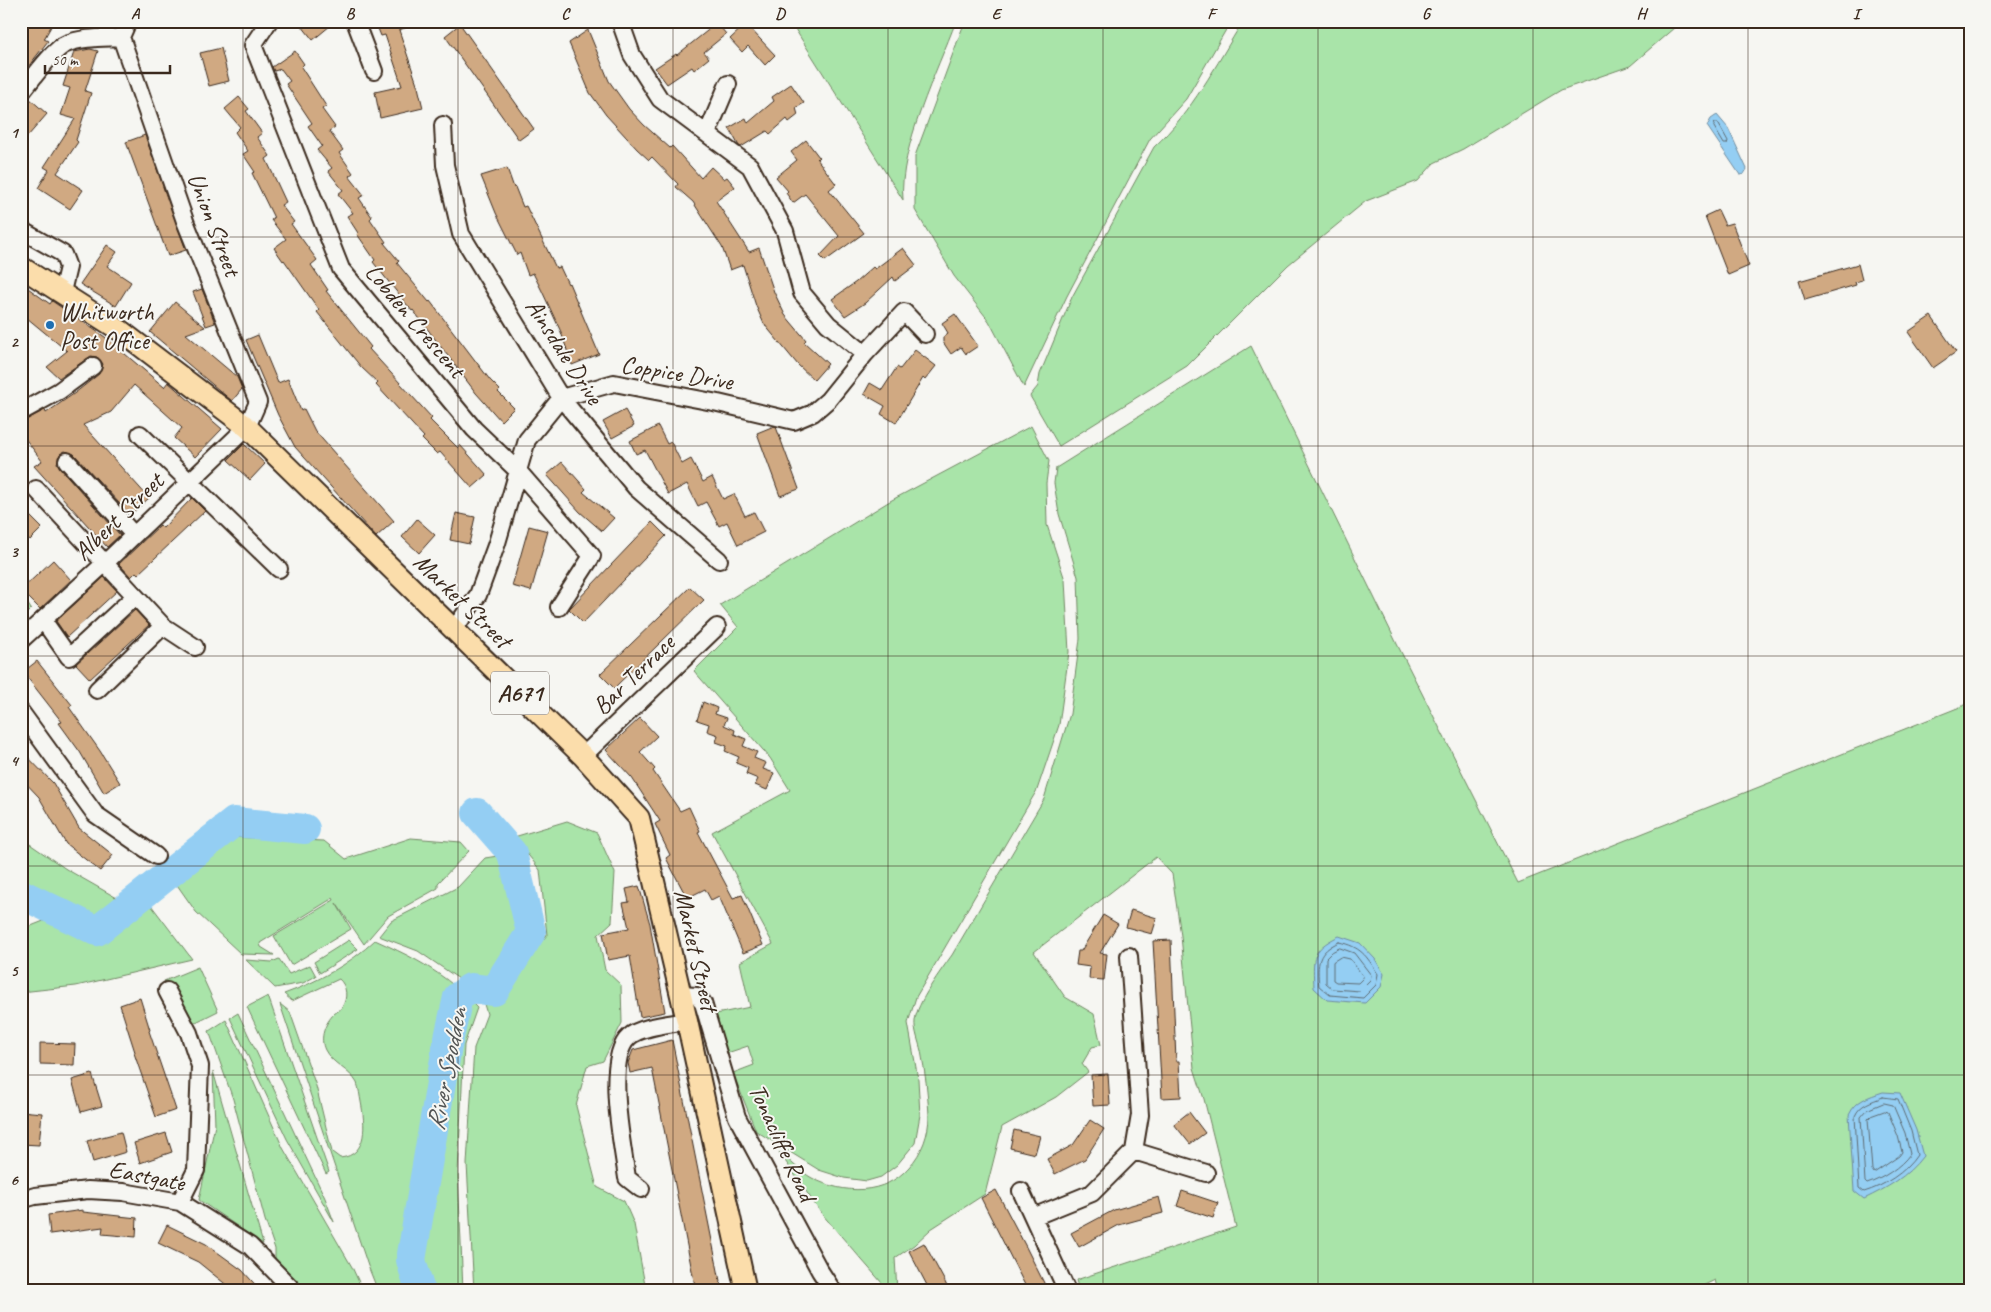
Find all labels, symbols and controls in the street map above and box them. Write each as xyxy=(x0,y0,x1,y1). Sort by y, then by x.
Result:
text: A xyxy=(131,4,141,24)
text: B xyxy=(346,4,356,24)
text: C xyxy=(561,4,571,24)
text: D xyxy=(775,4,786,24)
text: E xyxy=(992,4,1003,24)
text: F xyxy=(1207,4,1218,24)
text: G xyxy=(1422,4,1432,24)
text: H xyxy=(1636,4,1648,24)
text: I xyxy=(1853,4,1863,24)
scale bar xyxy=(45,42,170,74)
text: 50 m xyxy=(52,51,79,70)
text: 1 xyxy=(10,123,19,143)
street label: Union Street xyxy=(180,168,249,283)
street label: Lobden Crescent xyxy=(358,257,474,387)
street label: Ainsdale Drive xyxy=(518,293,611,412)
place label: Whitworth Post Office xyxy=(60,296,154,357)
marker: Whitworth Post Office xyxy=(44,319,56,331)
text: 2 xyxy=(10,332,19,352)
street label: Coppice Drive xyxy=(619,348,737,398)
street label: Albert Street xyxy=(67,464,172,567)
text: 3 xyxy=(10,542,19,562)
street label: Market Street xyxy=(407,546,521,658)
street label: Bar Terrace xyxy=(586,626,683,722)
road number: A671 xyxy=(491,671,549,714)
text: 4 xyxy=(10,751,19,771)
street label: Market Street xyxy=(666,886,726,1018)
text: 5 xyxy=(11,961,20,981)
water label: River Spodden xyxy=(418,1003,475,1133)
street label: Tonacliffe Road xyxy=(741,1079,825,1210)
street label: Eastgate xyxy=(106,1153,189,1199)
text: 6 xyxy=(10,1170,19,1190)

